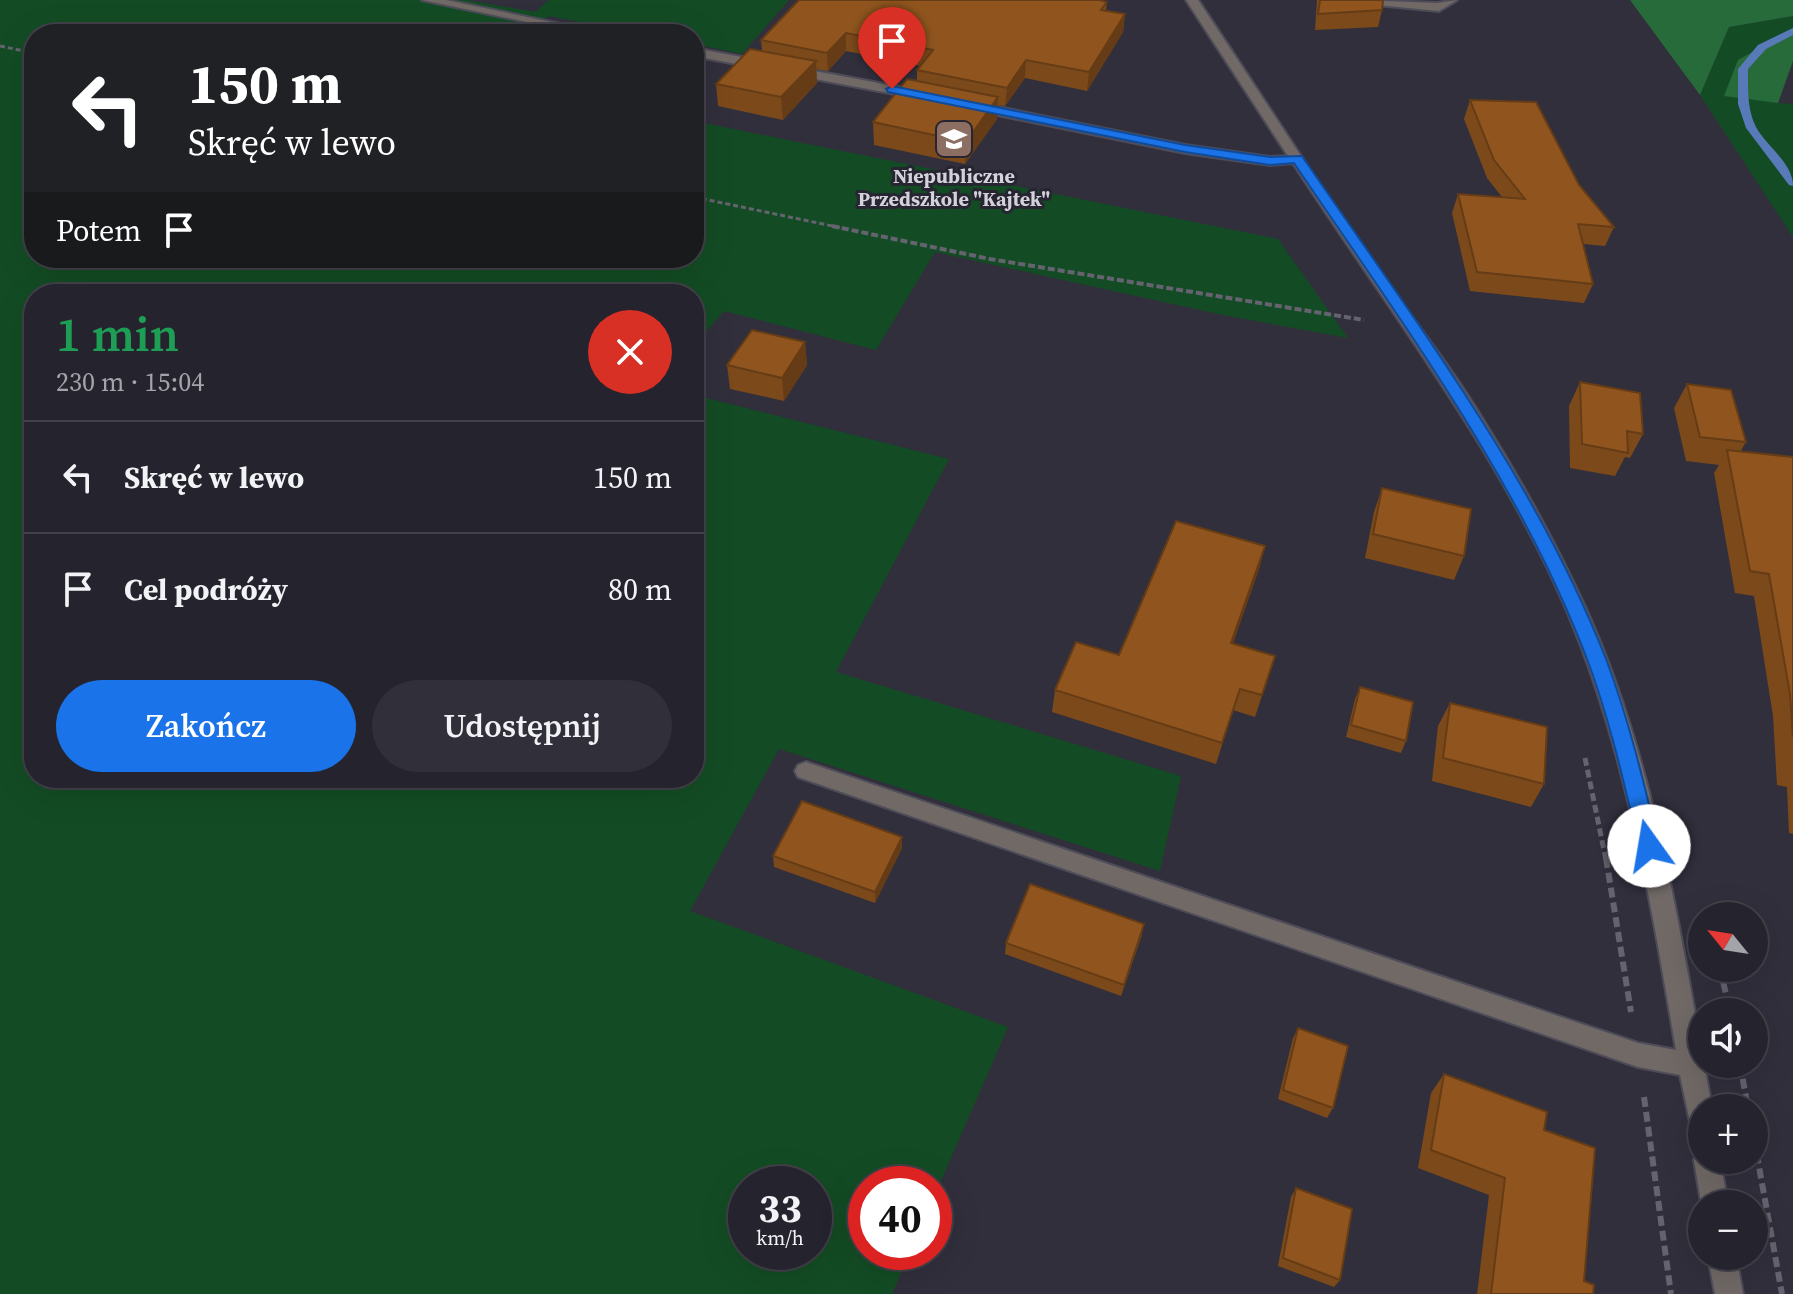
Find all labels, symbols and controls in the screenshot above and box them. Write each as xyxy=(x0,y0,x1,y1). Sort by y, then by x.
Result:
pin xyxy=(858,7,926,89)
icon: arrive xyxy=(870,19,914,63)
text: 150 m xyxy=(188,45,342,122)
icon: left xyxy=(56,56,160,160)
text: Skręć w lewo xyxy=(188,118,396,167)
school or university icon: Niepubliczne Przedszkole "Kajtek" xyxy=(933,118,975,160)
place label: Niepubliczne Przedszkole "Kajtek" xyxy=(858,162,1050,213)
icon: arrive xyxy=(157,208,201,252)
text: Potem xyxy=(56,210,141,251)
text: 1 min xyxy=(56,301,179,367)
button: close xyxy=(588,310,672,394)
text: 230 m · 15:04 xyxy=(56,364,204,400)
icon: left xyxy=(56,455,100,499)
text: Skręć w lewo xyxy=(124,457,304,498)
text: 150 m xyxy=(593,457,672,498)
icon: arrive xyxy=(56,567,100,611)
text: Cel podróży xyxy=(124,569,288,610)
text: 80 m xyxy=(608,569,672,610)
button: Zakończ xyxy=(56,680,356,772)
button: Udostępnij xyxy=(372,680,672,772)
position arrow xyxy=(1607,804,1691,888)
north arrow xyxy=(1688,902,1768,982)
map controls xyxy=(1688,902,1768,1270)
button: sound xyxy=(1688,998,1768,1078)
button: + xyxy=(1688,1094,1768,1174)
speed limit sign: 40 xyxy=(848,1166,952,1270)
text: 33 xyxy=(758,1181,802,1235)
button: − xyxy=(1688,1190,1768,1270)
text: km/h xyxy=(756,1224,804,1252)

